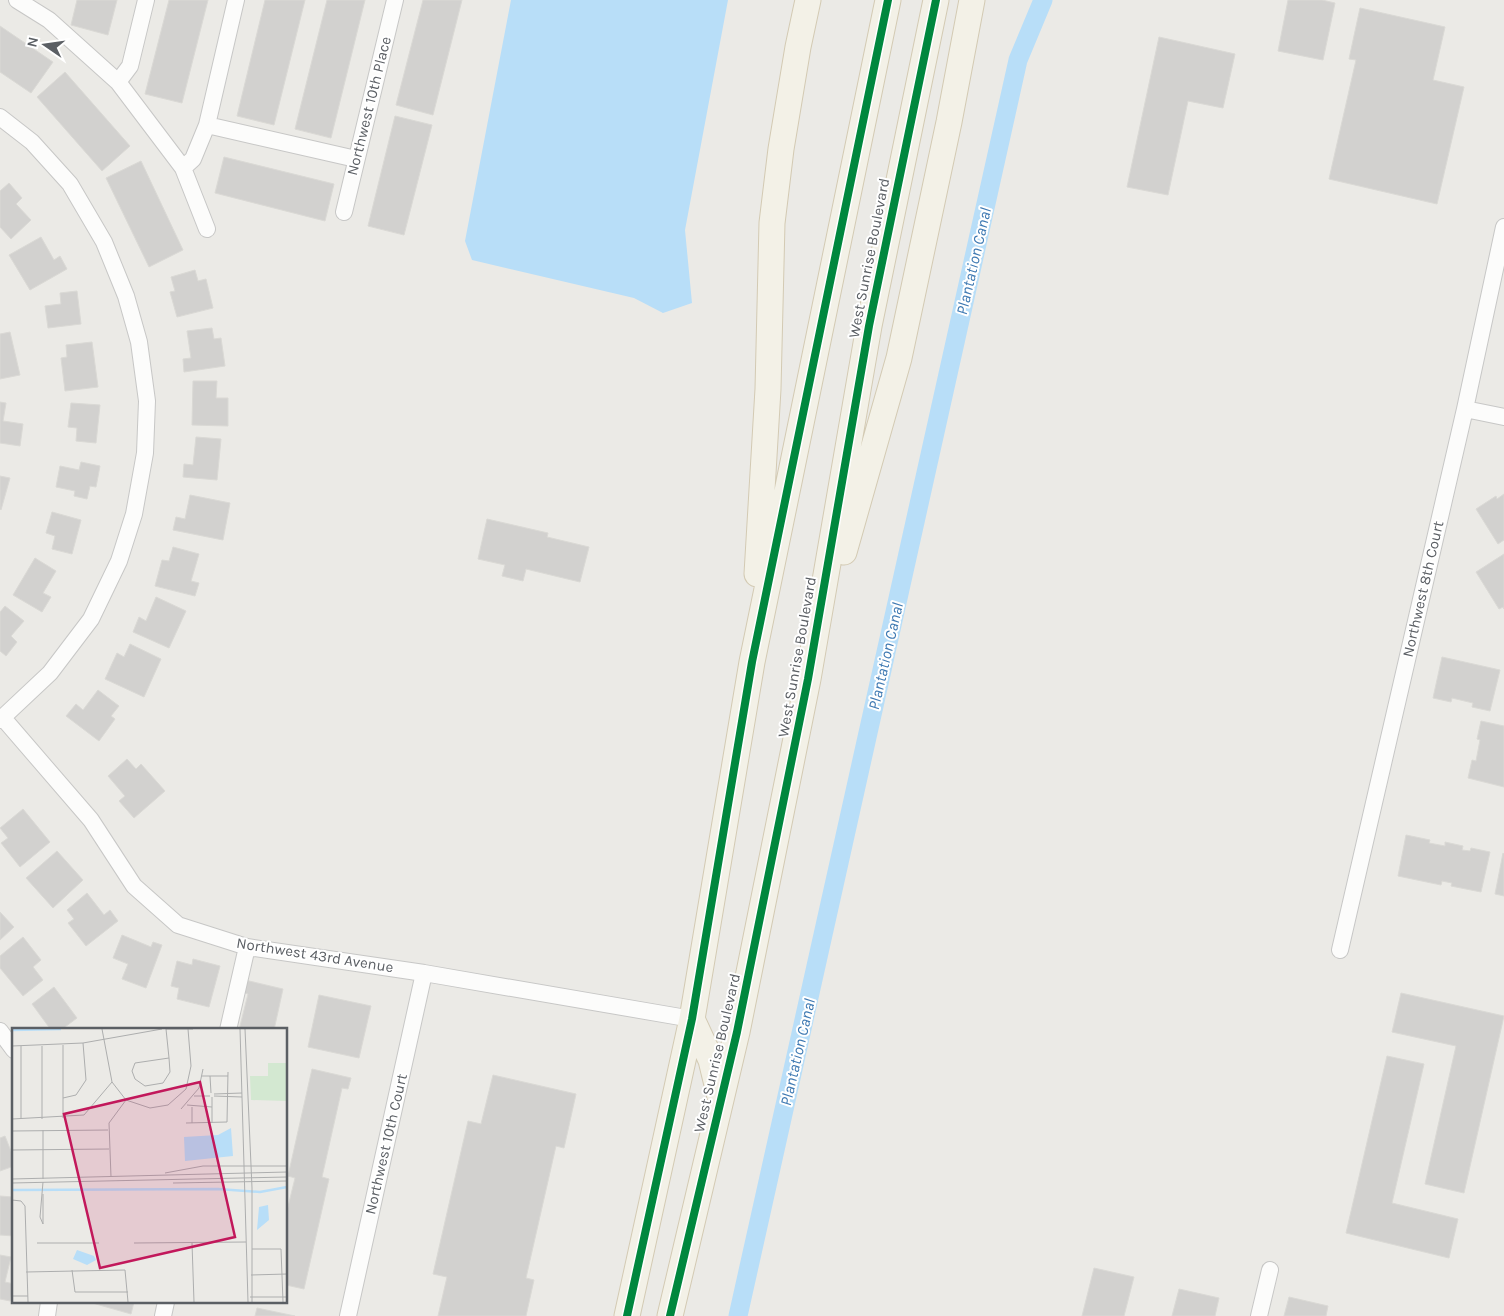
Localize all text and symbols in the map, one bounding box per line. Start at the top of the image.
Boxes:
north arrow [20,20,70,70]
text: N [23,35,42,49]
street label: Northwest 10th Place [343,35,395,177]
street label: West Sunrise Boulevard [845,176,893,340]
water label: Plantation Canal [952,206,995,317]
street label: Northwest 8th Court [1399,519,1448,659]
street label: West Sunrise Boulevard [774,575,820,739]
water label: Plantation Canal [864,601,907,712]
street label: Northwest 43rd Avenue [235,934,395,976]
street label: West Sunrise Boulevard [690,972,744,1134]
water label: Plantation Canal [776,997,819,1108]
inset map [12,1028,288,1304]
street label: Northwest 10th Court [361,1072,411,1216]

